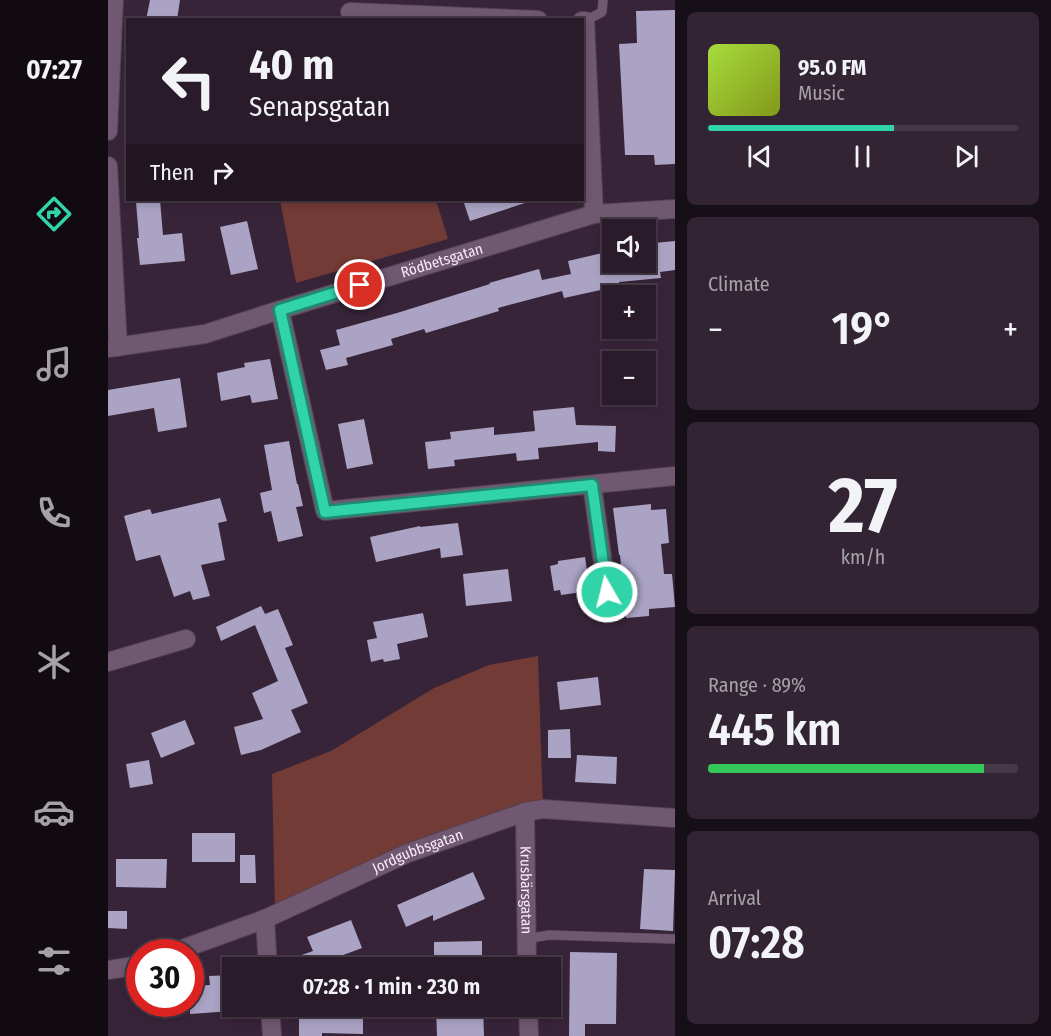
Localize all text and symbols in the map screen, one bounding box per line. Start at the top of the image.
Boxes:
text: 40 m [249,40,334,90]
icon: left [150,42,228,120]
text: 07:27 [26,54,82,86]
text: 95.0 FM [798,54,866,81]
text: Music [798,81,845,105]
text: Senapsgatan [249,91,391,123]
icon: previous [743,140,776,173]
icon: pause [846,140,879,173]
icon: next [950,140,983,173]
icon: right [206,156,239,189]
text: Then [150,159,194,186]
icon: directions [33,193,75,235]
map controls [602,219,656,405]
button: sound [602,219,656,273]
street label: Rödbetsgatan [399,240,485,282]
pin [334,259,385,310]
icon: arrive [343,268,376,301]
text: Climate [708,272,770,296]
button: + [602,285,656,339]
text: 19° [832,302,894,356]
text: − [708,310,723,350]
text: + [1003,310,1018,350]
icon: music [33,343,75,385]
button: − [602,351,656,405]
text: 27 [829,459,897,553]
icon: phone [33,492,75,534]
text: km/h [841,545,885,569]
position arrow [575,560,639,624]
icon: climate [33,641,75,683]
text: Range · 89% [708,673,806,697]
text: 445 km [708,703,841,757]
icon: car [33,791,75,833]
street label: Jordgubbsgatan [369,825,466,877]
street label: Krusbärsgatan [516,846,536,934]
text: Arrival [708,886,761,910]
text: 07:28 [708,916,805,970]
speed limit sign: 30 [126,939,204,1017]
icon: filters [33,940,75,982]
text: 07:28 · 1 min · 230 m [303,973,480,1000]

